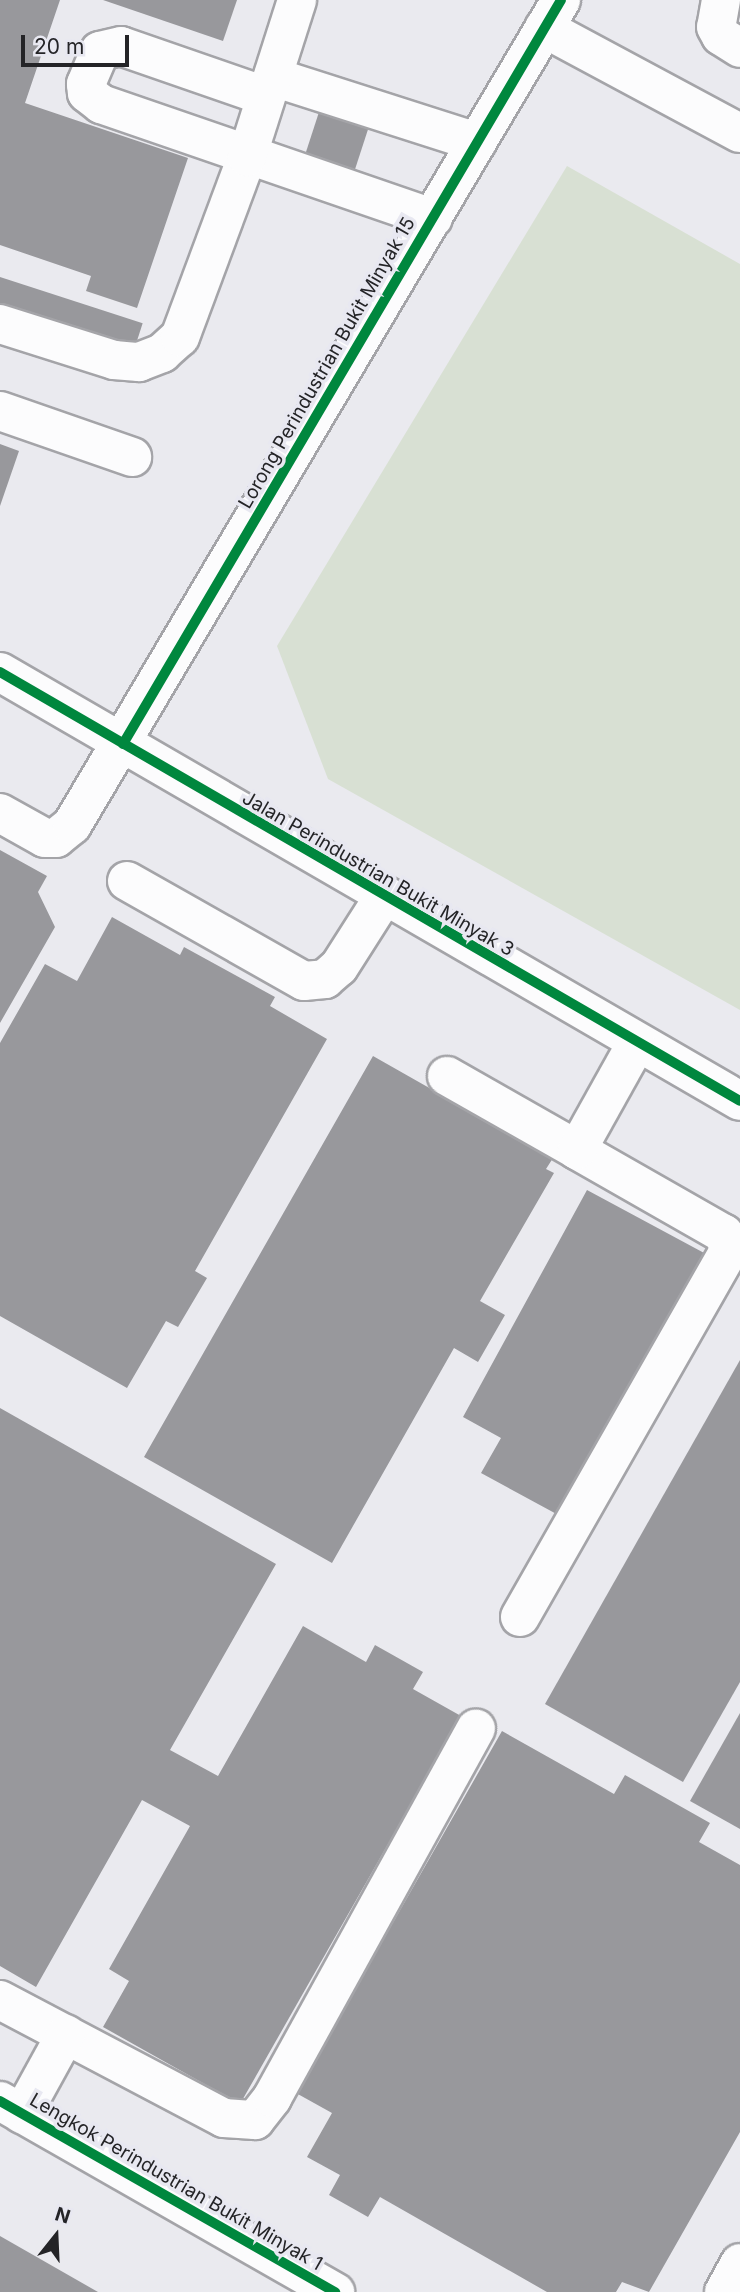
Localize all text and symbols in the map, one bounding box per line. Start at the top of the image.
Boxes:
scale bar [24,21,133,65]
text: 20 m [34,34,84,59]
street label: Lorong Perindustrian Bukit Minyak 15 [234,213,420,513]
street label: Jalan Perindustrian Bukit Minyak 3 [238,787,518,961]
street label: Lengkok Perindustrian Bukit Minyak 1 [26,2089,326,2275]
north arrow [21,2201,91,2271]
text: N [52,2202,73,2229]

